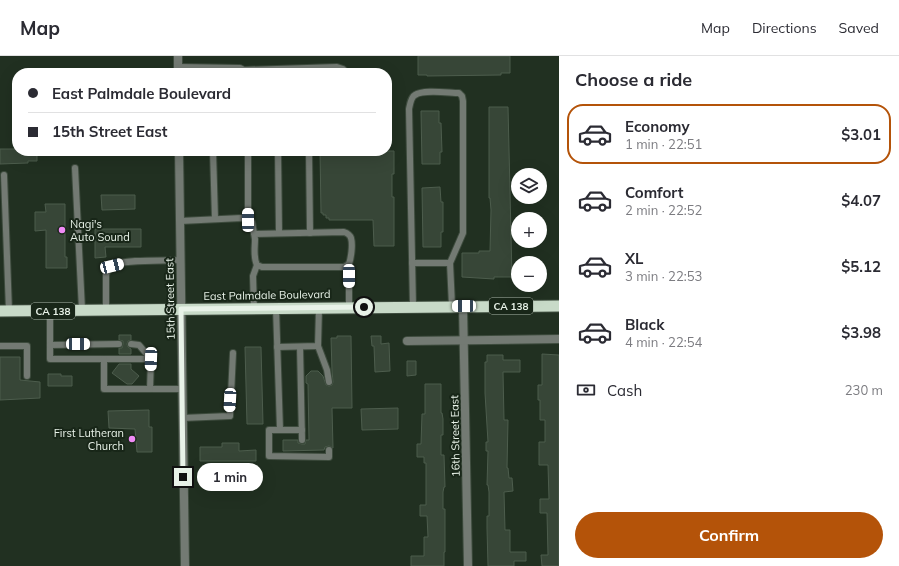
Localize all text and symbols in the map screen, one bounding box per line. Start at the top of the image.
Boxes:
text: Map [20,16,60,40]
text: Map [701,19,730,37]
text: Directions [752,19,817,37]
text: Saved [839,19,879,37]
text: Choose a ride [575,68,692,91]
text: East Palmdale Boulevard [52,84,231,103]
icon: car [577,116,613,152]
text: Economy [625,117,690,136]
text: 15th Street East [52,122,167,141]
text: $3.01 [841,125,881,144]
text: 1 min · 22:51 [625,136,702,152]
map controls [511,168,547,292]
button: layers [511,168,547,204]
icon: car [577,182,613,218]
text: Comfort [625,183,683,202]
text: $4.07 [841,191,881,210]
text: 2 min · 22:52 [625,202,702,218]
car [242,208,254,232]
button: + [511,212,547,248]
place label: Nagi's Auto Sound [70,217,130,244]
marker: Nagi's Auto Sound [57,225,67,235]
icon: car [577,248,613,284]
text: XL [625,249,643,268]
button: − [511,256,547,292]
car [99,257,125,275]
text: $5.12 [841,257,881,276]
street label: 15th Street East [162,258,178,340]
car [343,264,355,288]
text: 3 min · 22:53 [625,268,702,284]
street label: East Palmdale Boulevard [203,287,331,303]
route start [355,298,373,316]
road number: CA 138 [489,298,533,314]
car [452,300,476,312]
road number: CA 138 [31,303,75,319]
icon: car [577,314,613,350]
text: Black [625,315,664,334]
text: $3.98 [841,323,881,342]
text: 4 min · 22:54 [625,334,702,350]
car [66,338,90,350]
car [145,347,157,371]
icon: cash [575,379,597,401]
text: Cash [607,381,642,400]
text: 230 m [845,382,883,398]
car [223,388,237,412]
street label: 16th Street East [447,395,463,477]
place label: First Lutheran Church [54,426,124,453]
marker: First Lutheran Church [127,434,137,444]
callout: 1 min [197,463,263,491]
route end [174,468,192,486]
text: 1 min [213,469,247,485]
button: Confirm [575,512,883,558]

